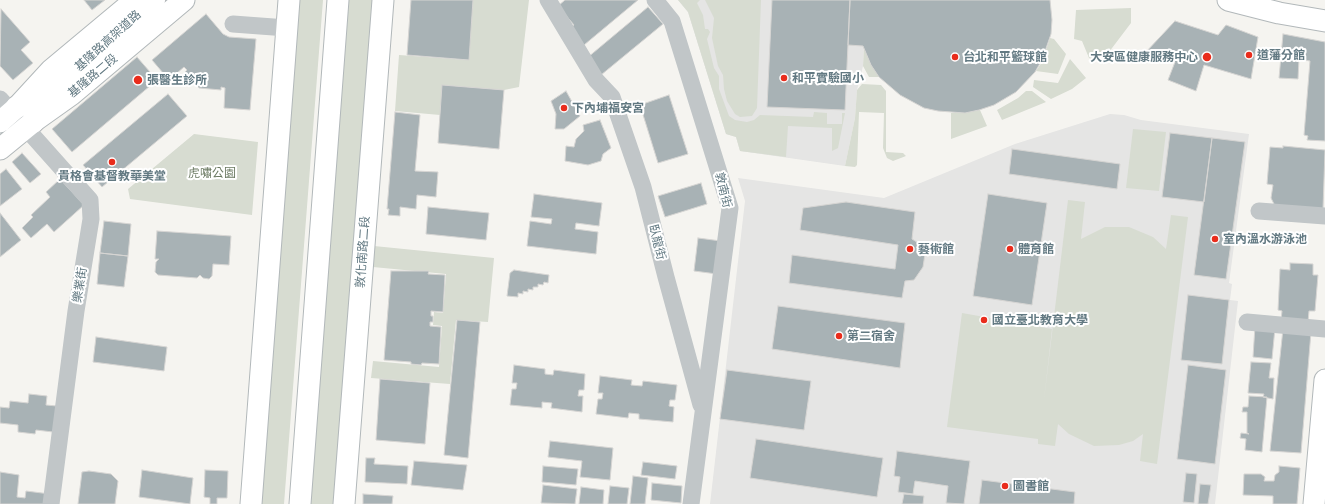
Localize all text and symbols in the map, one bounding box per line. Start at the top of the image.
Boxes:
street label: 基隆路高架道路 [72,8,144,74]
place label: 道藩分館 [1257,48,1305,62]
place label: 台北和平籃球館 [963,50,1047,64]
place label: 大安區健康服務中心 [1090,50,1198,64]
marker: 道藩分館 [1244,50,1254,60]
street label: 基隆路二段 [65,51,121,101]
marker: 大安區健康服務中心 [1201,51,1213,63]
marker: 台北和平籃球館 [950,52,960,62]
place label: 和平實驗國小 [792,71,864,85]
place label: 張醫生診所 [147,73,207,87]
marker: 和平實驗國小 [779,73,789,83]
marker: 張醫生診所 [132,74,144,86]
place label: 下內埔福安宮 [572,101,644,115]
marker: 下內埔福安宮 [559,103,569,113]
marker: 貴格會基督教華美堂 [107,157,117,167]
park label: 虎嘯公園 [188,166,236,180]
place label: 貴格會基督教華美堂 [58,169,166,183]
street label: 敦南街 [712,171,734,209]
street label: 敦化南路二段 [353,216,373,288]
street label: 臥龍街 [646,223,668,261]
place label: 室內溫水游泳池 [1223,232,1307,246]
marker: 室內溫水游泳池 [1210,234,1220,244]
place label: 藝術館 [918,242,954,256]
place label: 體育館 [1018,242,1054,256]
marker: 藝術館 [905,244,915,254]
marker: 體育館 [1005,244,1015,254]
street label: 樂業街 [70,266,90,304]
place label: 國立臺北教育大學 [992,313,1088,327]
marker: 國立臺北教育大學 [979,315,989,325]
place label: 第二宿舍 [847,329,895,343]
marker: 第二宿舍 [834,331,844,341]
place label: 圖書館 [1013,479,1049,493]
marker: 圖書館 [1000,481,1010,491]

